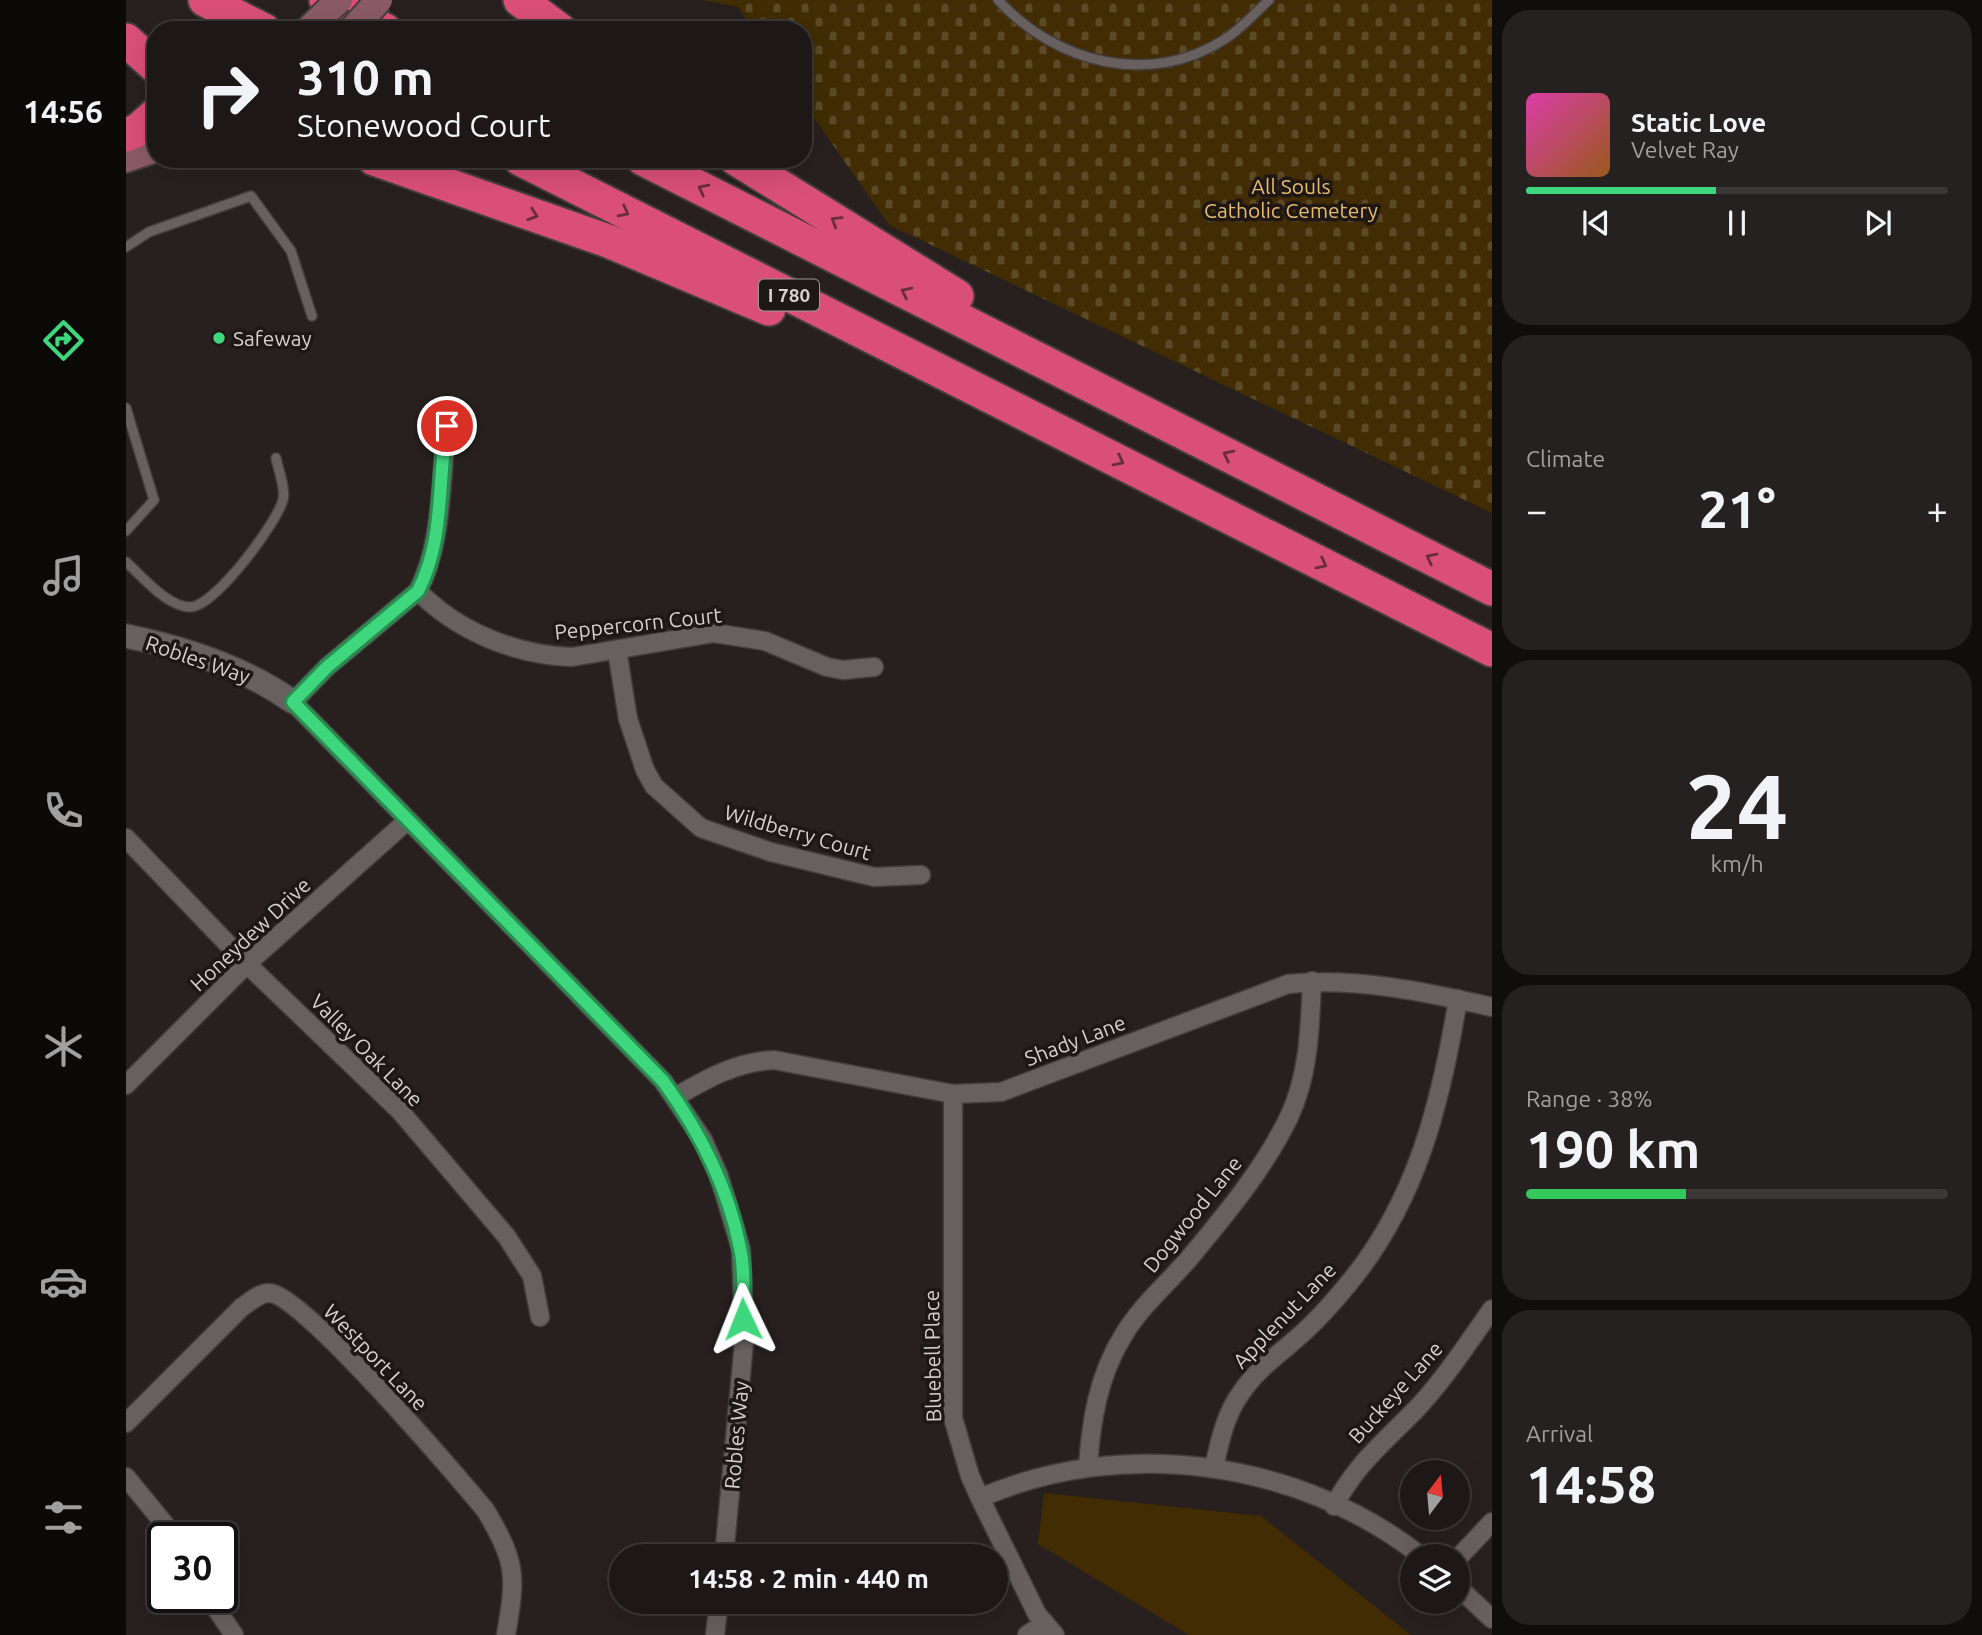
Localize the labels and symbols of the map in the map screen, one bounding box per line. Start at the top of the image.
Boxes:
park label: All Souls Catholic Cemetery [1204,174,1378,222]
one-way arrow [698,184,710,198]
one-way arrow [617,204,629,218]
one-way arrow [527,207,539,221]
one-way arrow [830,216,843,229]
road number: I 780 [759,280,819,310]
one-way arrow [901,286,913,300]
place label: Safeway [233,326,312,350]
marker: Safeway [211,330,227,346]
pin [417,396,477,456]
one-way arrow [1223,450,1235,464]
one-way arrow [1112,453,1124,467]
one-way arrow [1426,553,1438,567]
one-way arrow [1315,555,1327,569]
street label: Peppercorn Court [553,602,723,644]
street label: Robles Way [143,630,253,688]
street label: Wildberry Court [722,800,874,864]
street label: Honeydew Drive [185,872,315,996]
street label: Valley Oak Lane [306,989,428,1111]
street label: Shady Lane [1021,1010,1129,1070]
street label: Dogwood Lane [1138,1151,1246,1277]
street label: Applenut Lane [1228,1257,1340,1373]
position arrow [706,1282,780,1356]
street label: Bluebell Place [919,1290,945,1422]
street label: Westport Lane [319,1299,433,1415]
street label: Buckeye Lane [1343,1336,1447,1448]
street label: Robles Way [719,1380,753,1490]
north arrow [1400,1460,1470,1530]
speed limit sign: 30 [147,1522,238,1613]

